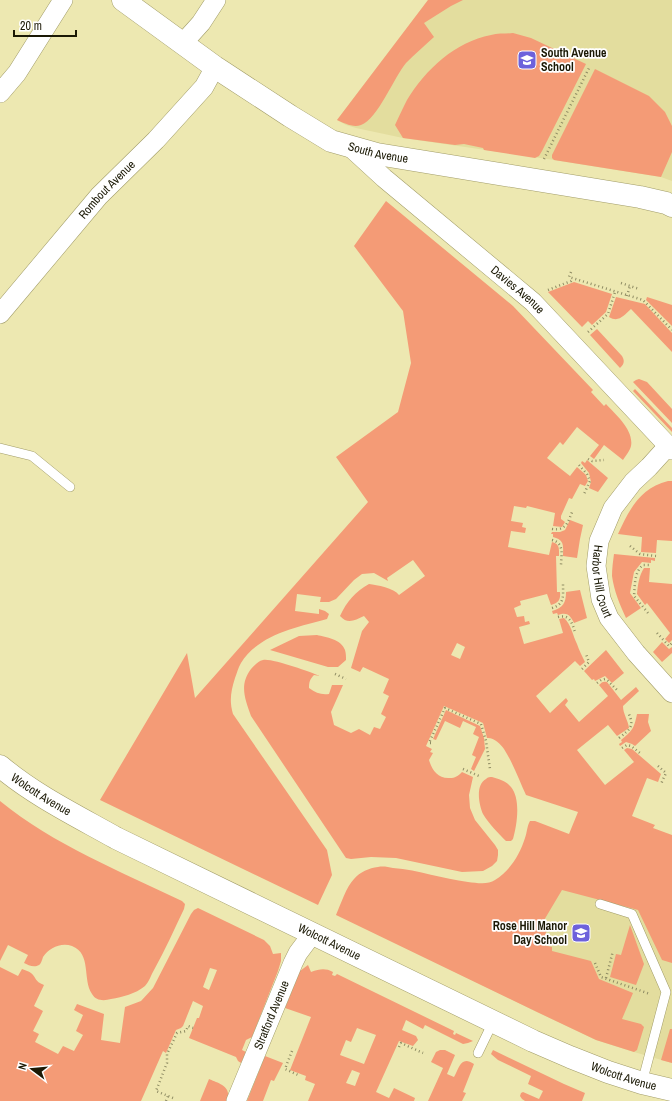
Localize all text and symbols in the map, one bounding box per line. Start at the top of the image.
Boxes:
scale bar [14,12,76,38]
text: 20 m [20,18,42,34]
place label: South Avenue School [541,45,607,75]
school or university icon: South Avenue School [516,49,538,71]
street label: South Avenue [346,138,409,167]
street label: Rombout Avenue [75,157,139,222]
street label: Davies Avenue [487,262,548,317]
street label: Harbor Hill Court [588,544,616,620]
street label: Wolcott Avenue [8,770,74,820]
place label: Rose Hill Manor Day School [493,918,567,948]
street label: Wolcott Avenue [295,920,363,964]
school or university icon: Rose Hill Manor Day School [570,922,592,944]
street label: Stratford Avenue [250,978,293,1052]
north arrow [12,1049,52,1089]
street label: Wolcott Avenue [589,1058,658,1094]
text: N [15,1061,30,1071]

